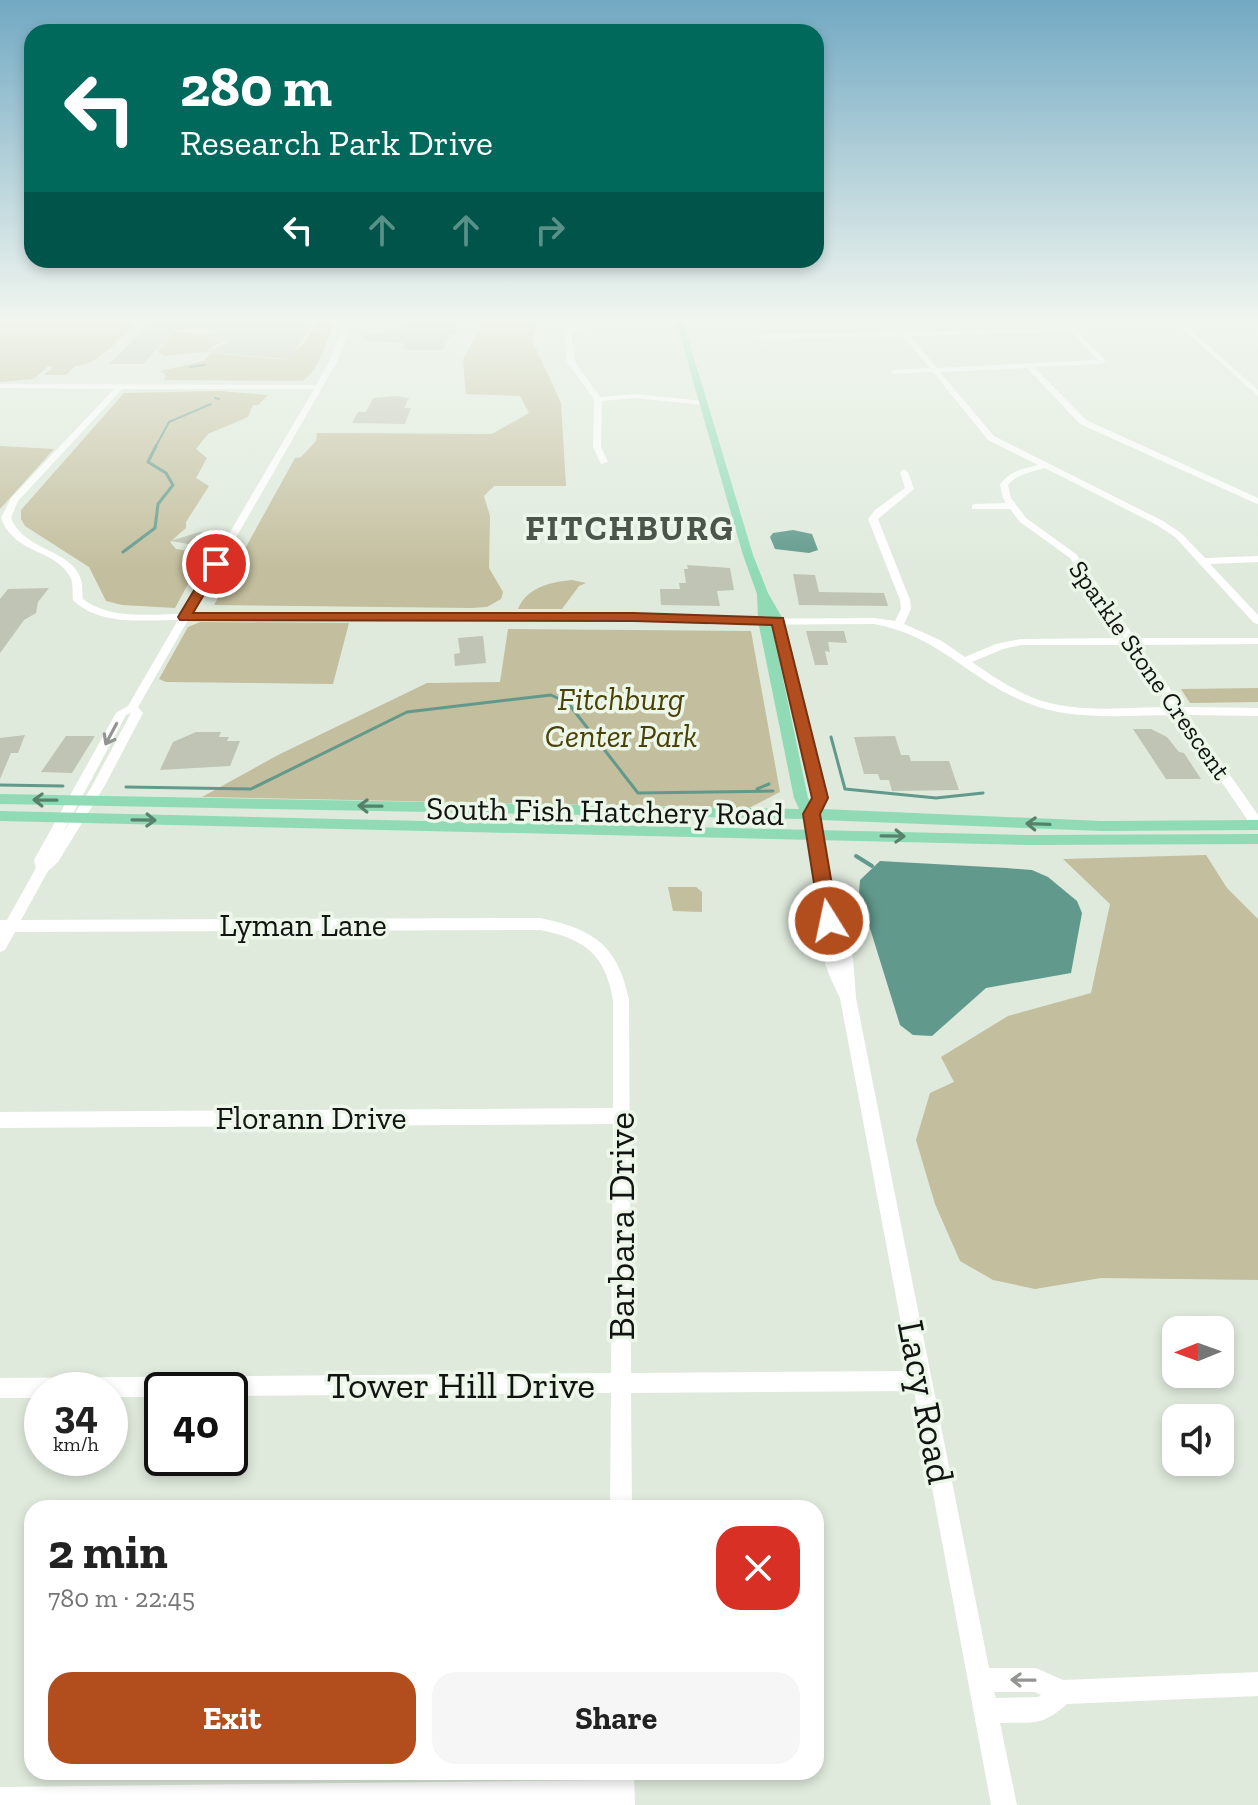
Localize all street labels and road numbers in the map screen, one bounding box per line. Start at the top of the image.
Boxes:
street label: Sparkle Stone Crescent [1062,554,1238,786]
street label: South Fish Hatchery Road [426,789,785,833]
street label: Lyman Lane [219,906,387,944]
street label: Florann Drive [216,1099,406,1137]
street label: Barbara Drive [598,1112,644,1340]
street label: Lacy Road [888,1316,964,1488]
street label: Tower Hill Drive [327,1362,595,1408]

